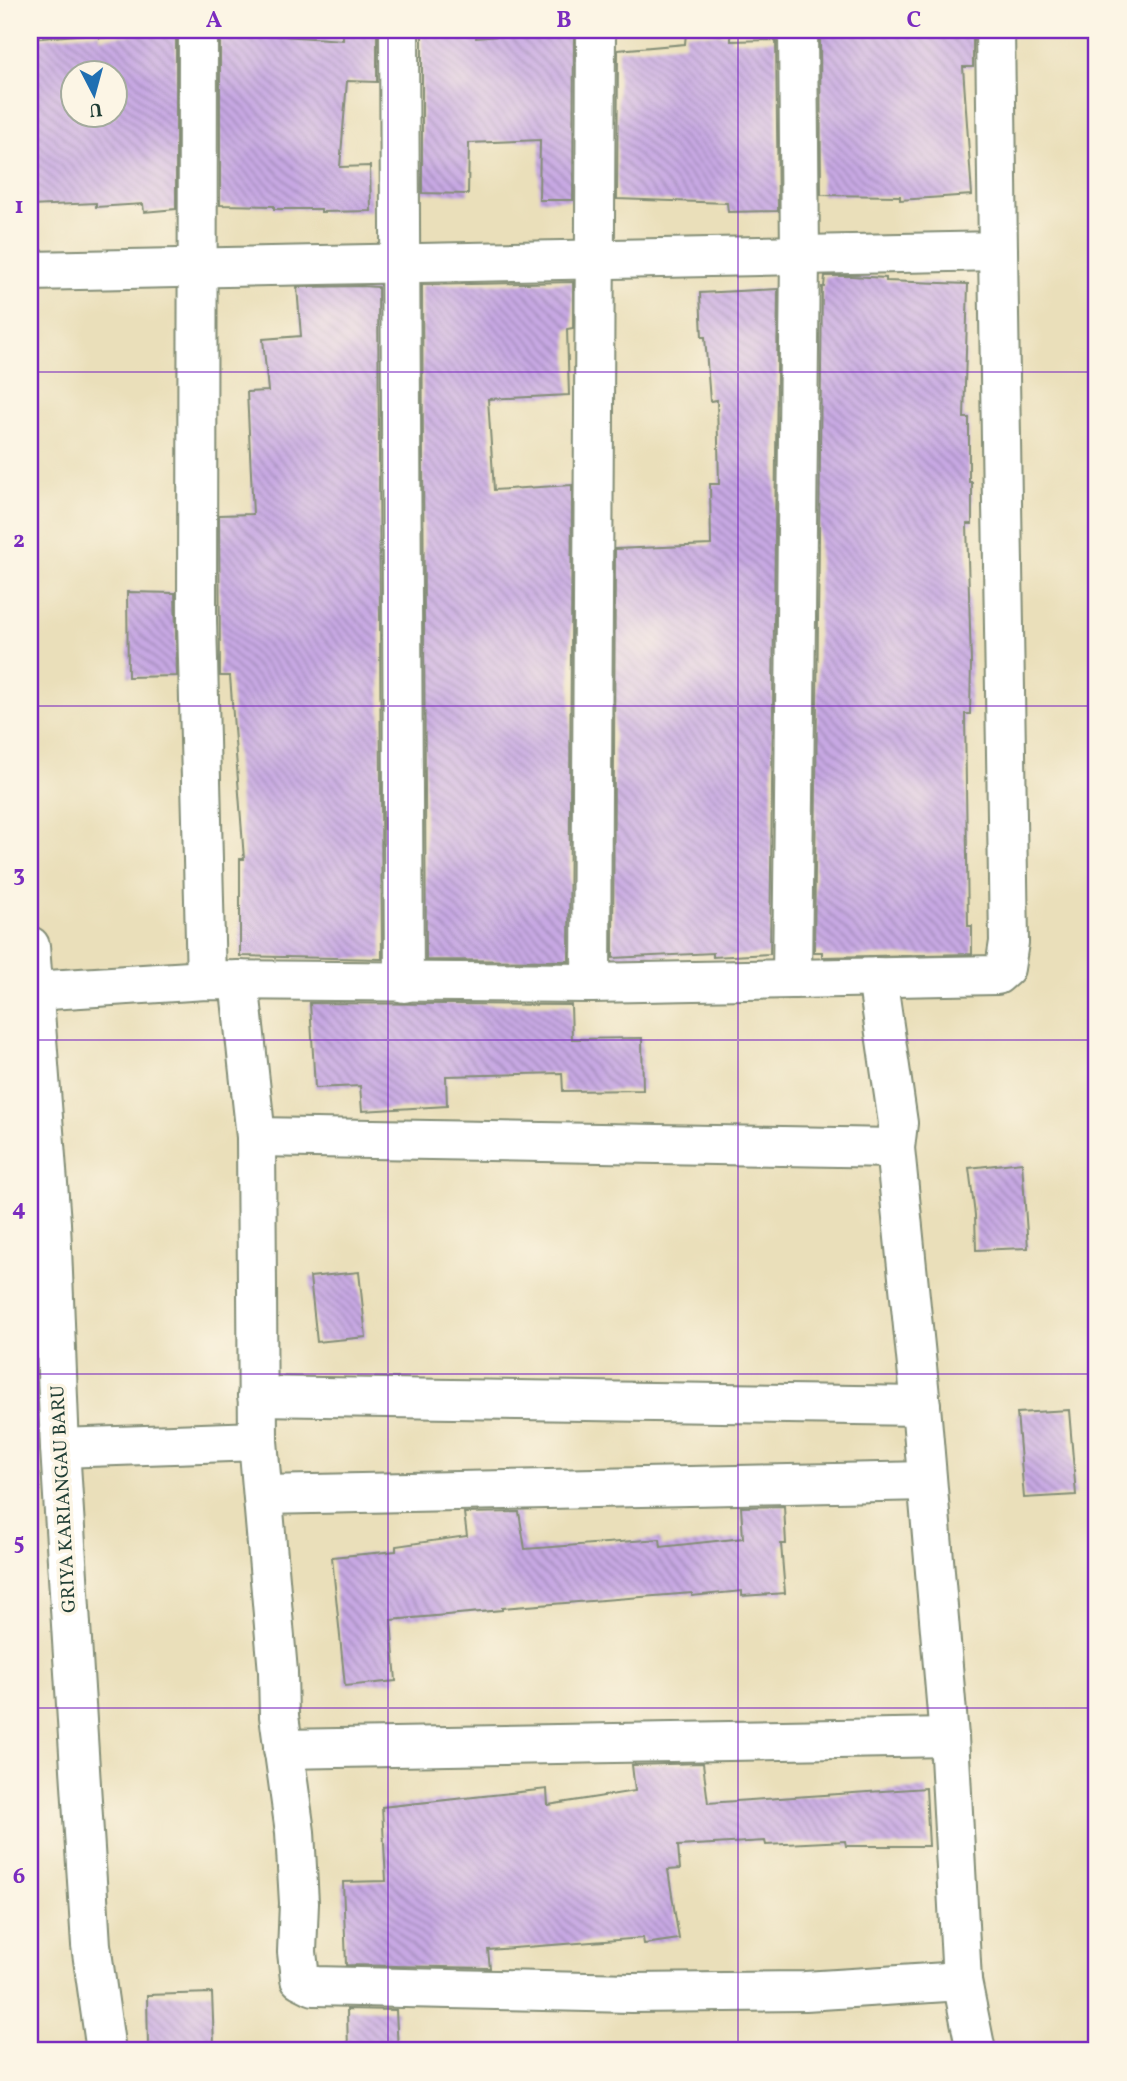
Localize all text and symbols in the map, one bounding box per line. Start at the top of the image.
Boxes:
text: A [206,5,222,37]
text: B [556,5,572,37]
text: C [907,5,921,37]
north arrow [60,60,130,130]
text: U [88,95,103,123]
text: 1 [14,191,24,223]
text: 2 [13,525,25,557]
text: 3 [13,859,25,891]
text: 4 [12,1193,26,1225]
street label: GRIYA KARIANGAU BARU [45,1384,83,1613]
text: 5 [13,1527,25,1559]
text: 6 [13,1861,25,1893]

